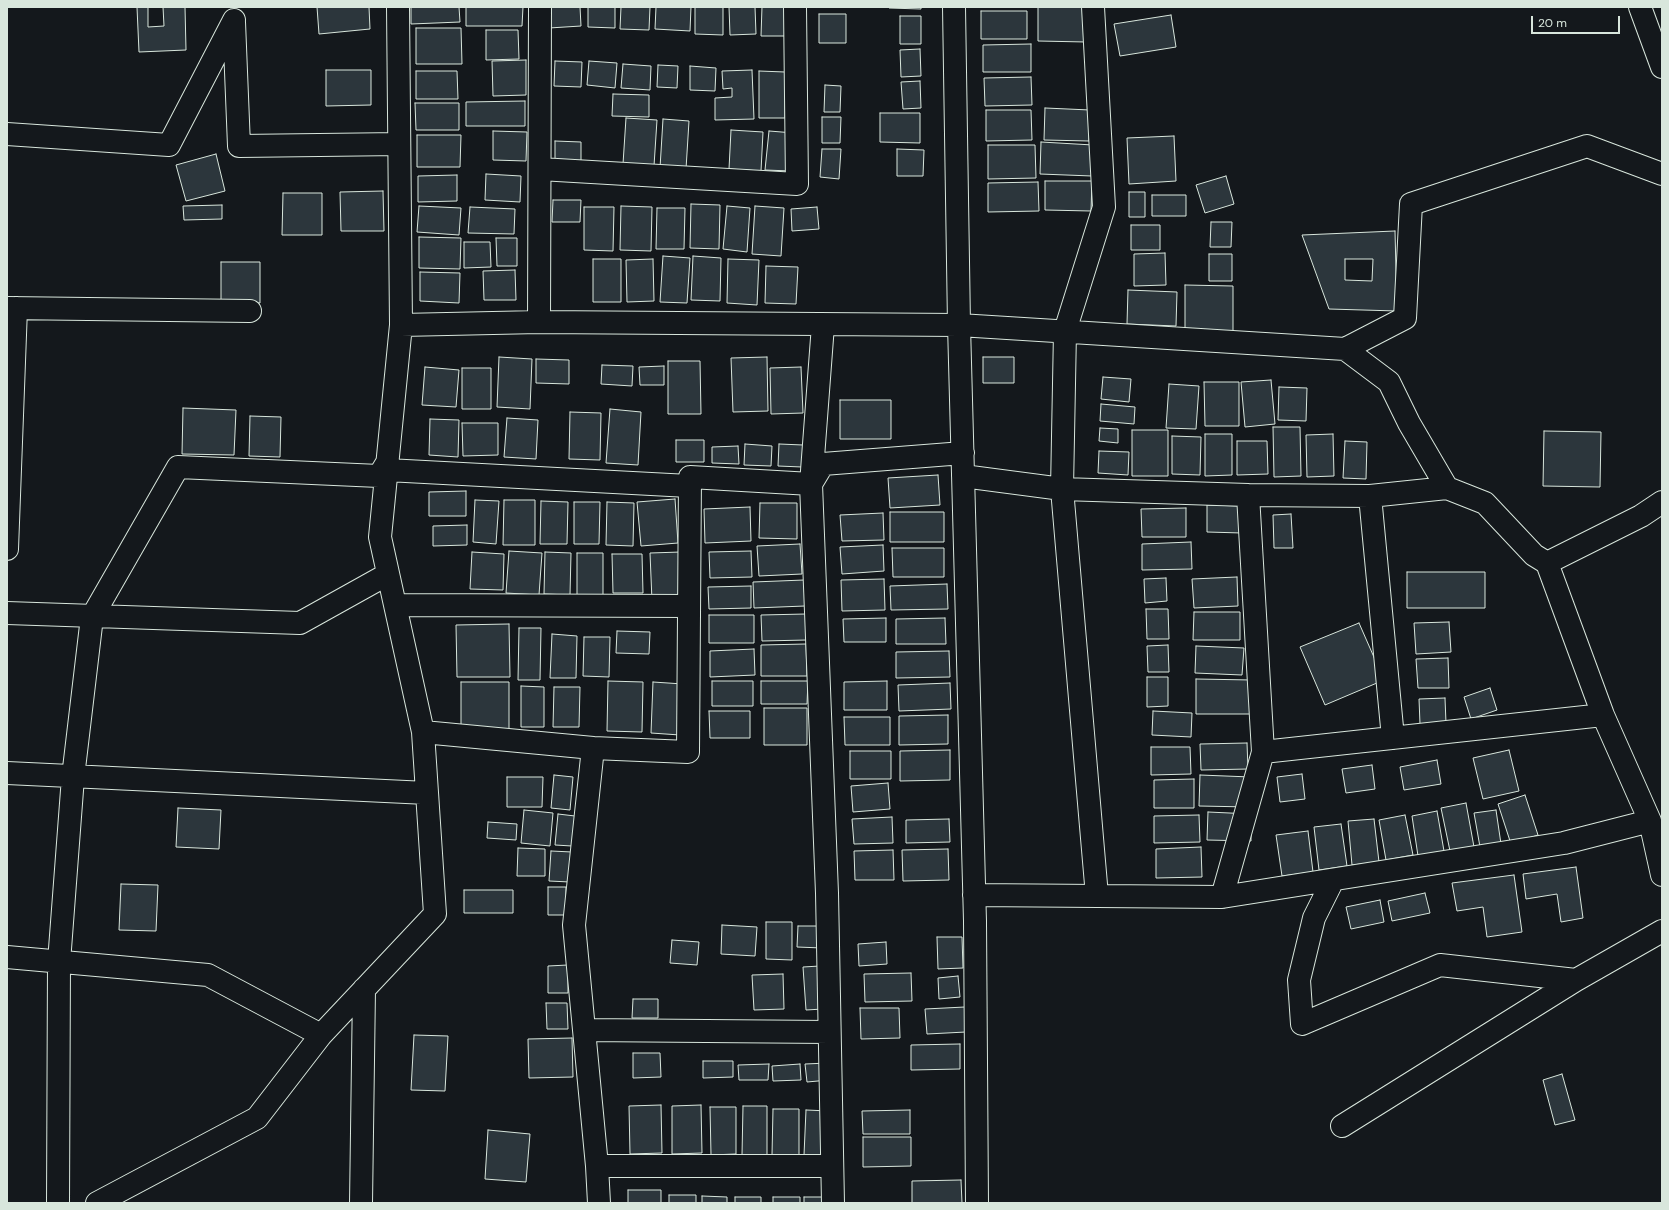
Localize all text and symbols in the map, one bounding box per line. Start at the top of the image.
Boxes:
scale bar [1533,8,1622,34]
text: 20 m [1538,15,1567,31]

